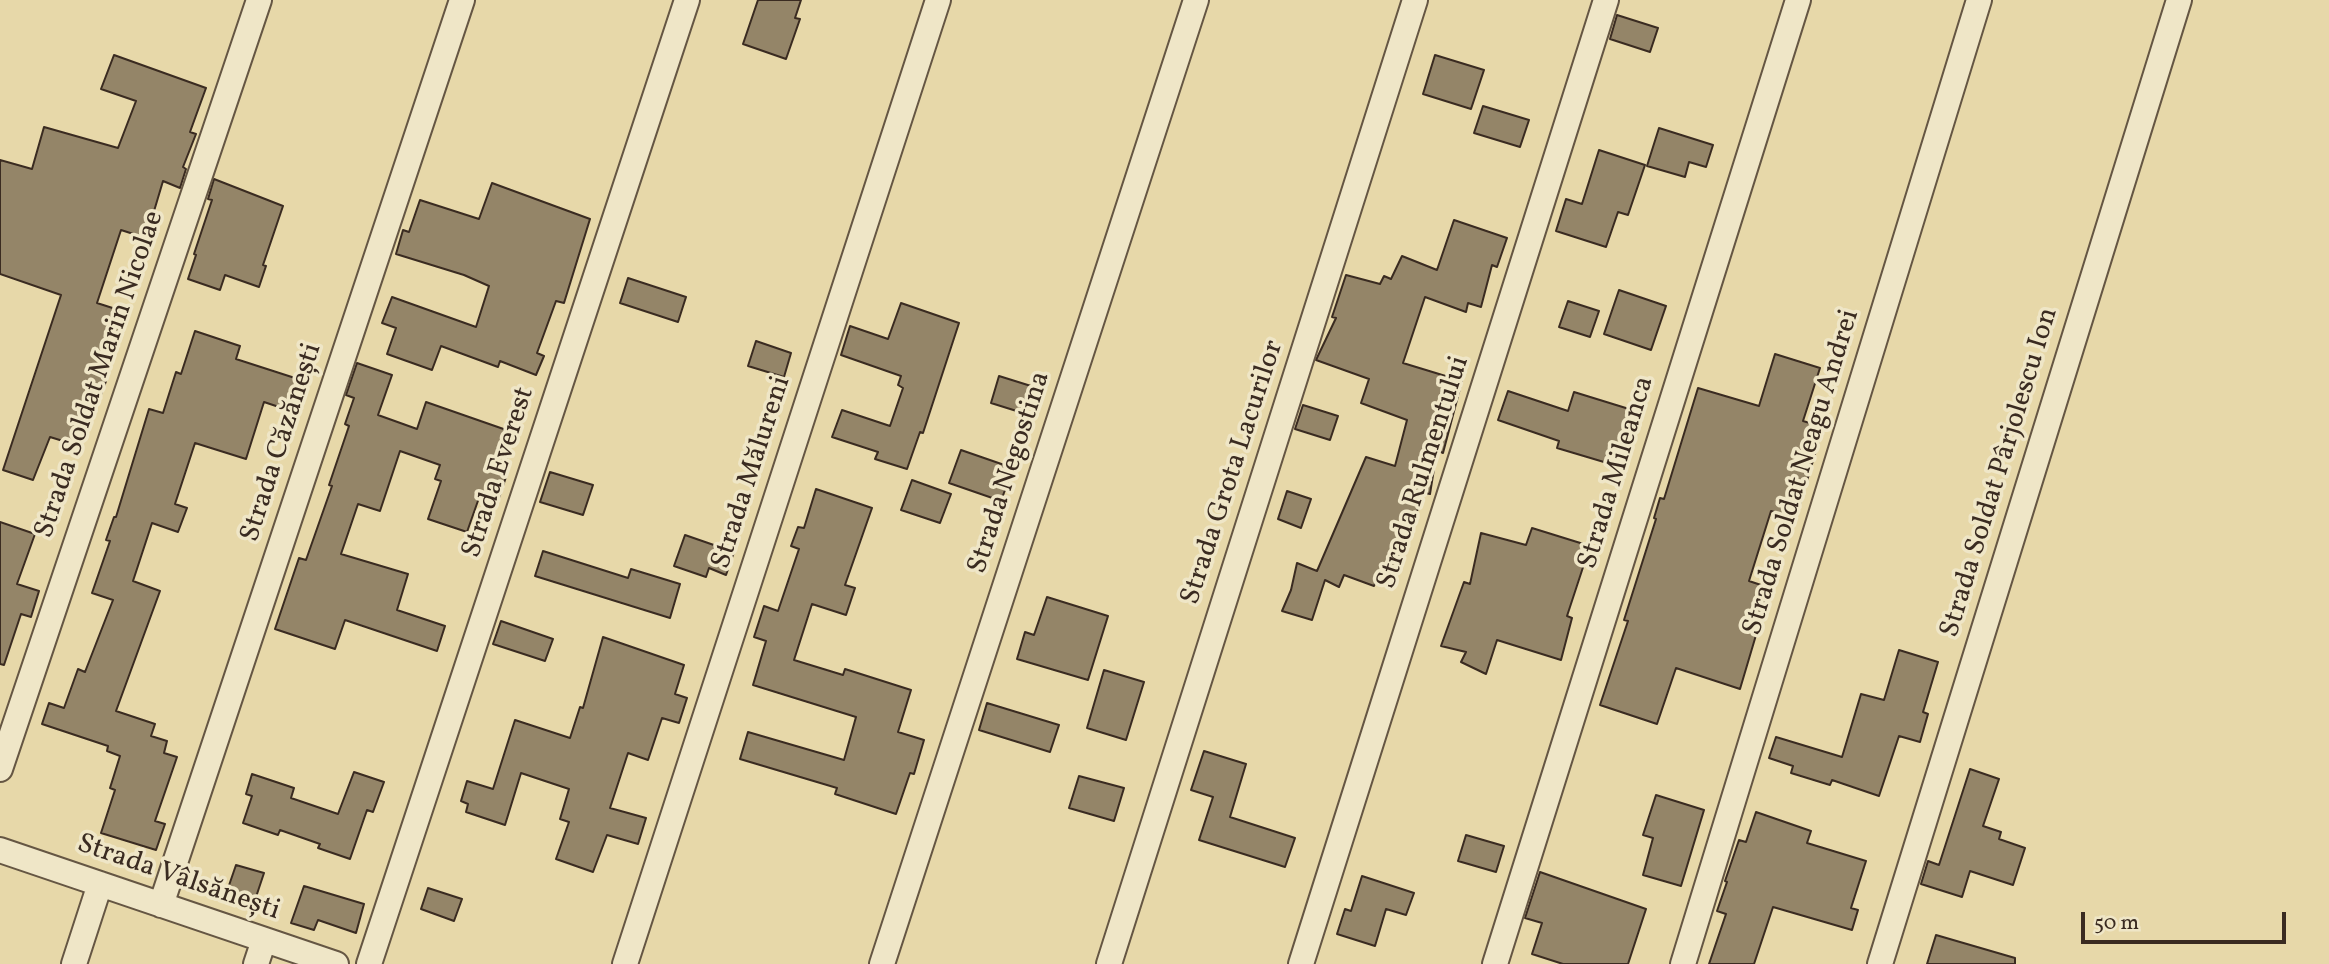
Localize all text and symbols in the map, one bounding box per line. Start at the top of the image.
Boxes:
street label: Strada Soldat Marin Nicolae [29,207,173,543]
street label: Strada Soldat Pârjolescu Ion [1935,304,2067,642]
street label: Strada Soldat Neagu Andrei [1737,306,1869,640]
street label: Strada Grota Lacurilor [1175,337,1293,609]
street label: Strada Căzănești [235,340,331,546]
street label: Strada Rulmentului [1372,352,1478,594]
street label: Strada Negostina [963,368,1059,578]
street label: Strada Mălureni [706,372,800,574]
street label: Strada Mileanca [1573,373,1663,573]
street label: Strada Everest [457,383,543,563]
street label: Strada Vâlsănești [72,829,284,929]
scale bar [2084,898,2289,942]
text: 50 m [2094,909,2139,938]

